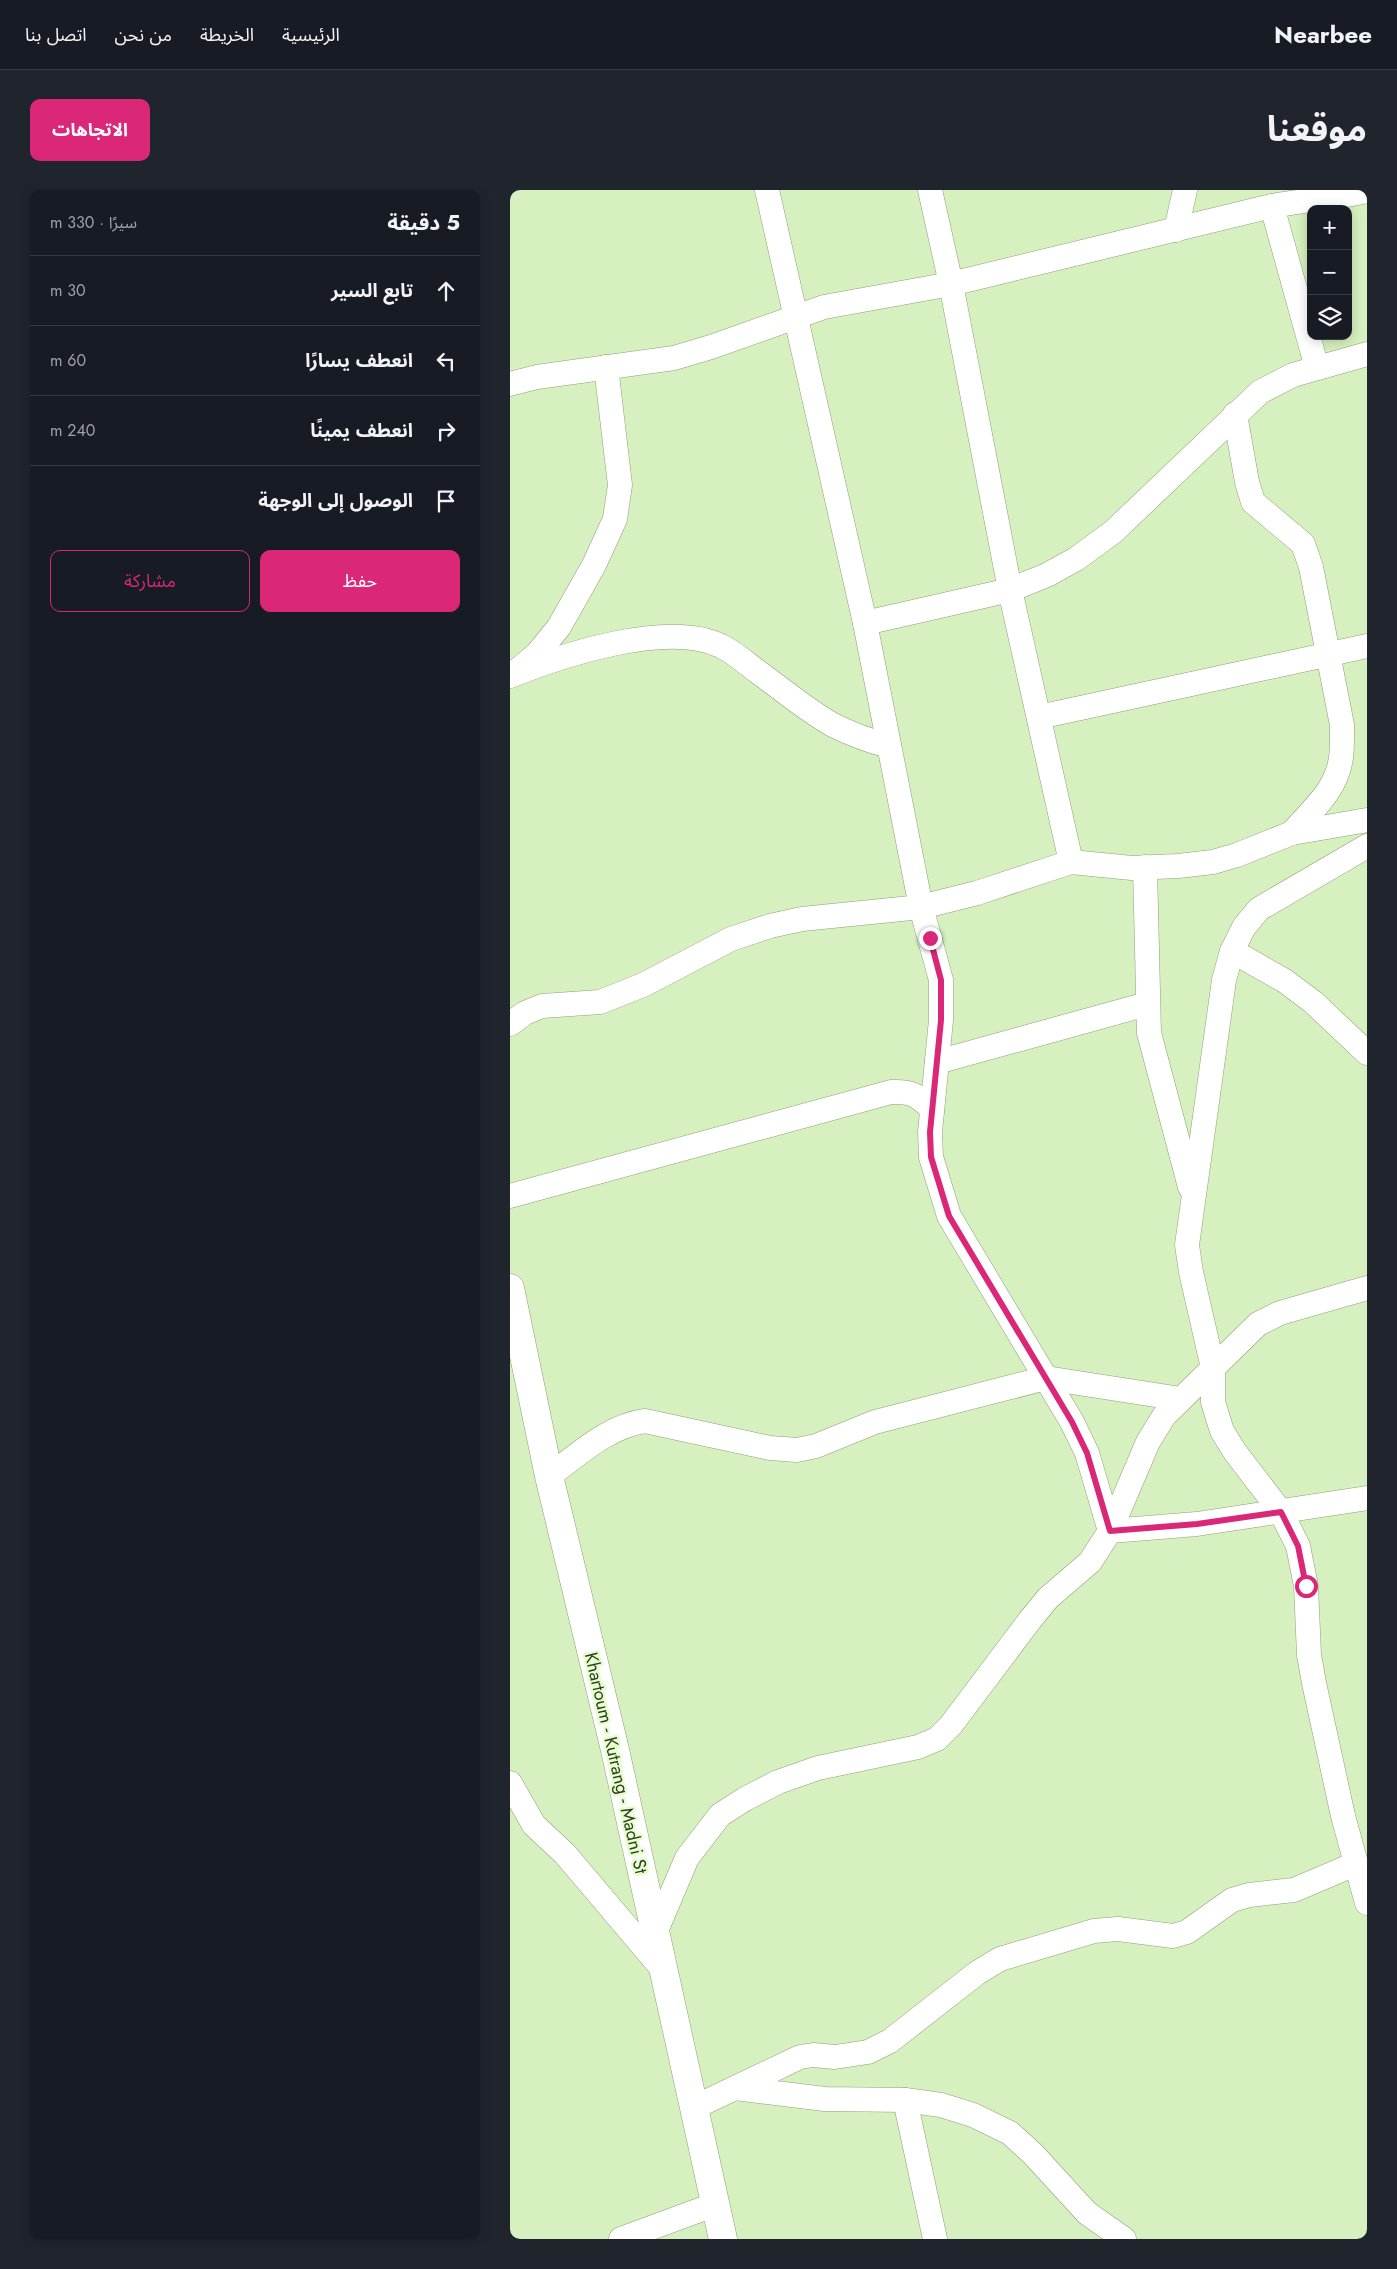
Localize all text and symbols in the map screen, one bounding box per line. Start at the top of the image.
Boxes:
text: Nearbee [1274,17,1372,52]
text: اتصل بنا [25,22,87,48]
text: من نحن [115,22,172,48]
text: الخريطة [200,22,254,48]
text: الرئيسية [282,22,340,48]
button: الاتجاهات [30,99,150,161]
text: موقعنا [1267,104,1367,154]
map controls [1307,205,1352,340]
button: + [1307,205,1352,250]
text: 5 دقيقة [387,208,460,238]
text: سيرًا · 330 m [50,211,137,234]
button: − [1307,250,1352,295]
text: تابع السير [331,277,413,304]
icon: ahead [432,277,460,305]
text: 30 m [50,279,86,302]
button: layers [1307,295,1352,340]
text: انعطف يسارًا [305,347,413,374]
icon: left [432,347,460,375]
text: 60 m [50,349,86,372]
text: انعطف يمينًا [310,417,413,444]
icon: right [432,417,460,445]
text: 240 m [50,419,95,442]
text: الوصول إلى الوجهة [258,487,413,514]
icon: arrive [432,487,460,515]
button: مشاركة [50,550,250,612]
button: حفظ [260,550,460,612]
route end [919,927,942,950]
route start [1295,1575,1318,1598]
street label: Khartoum - Kutrang - Madni St [578,1650,654,1877]

